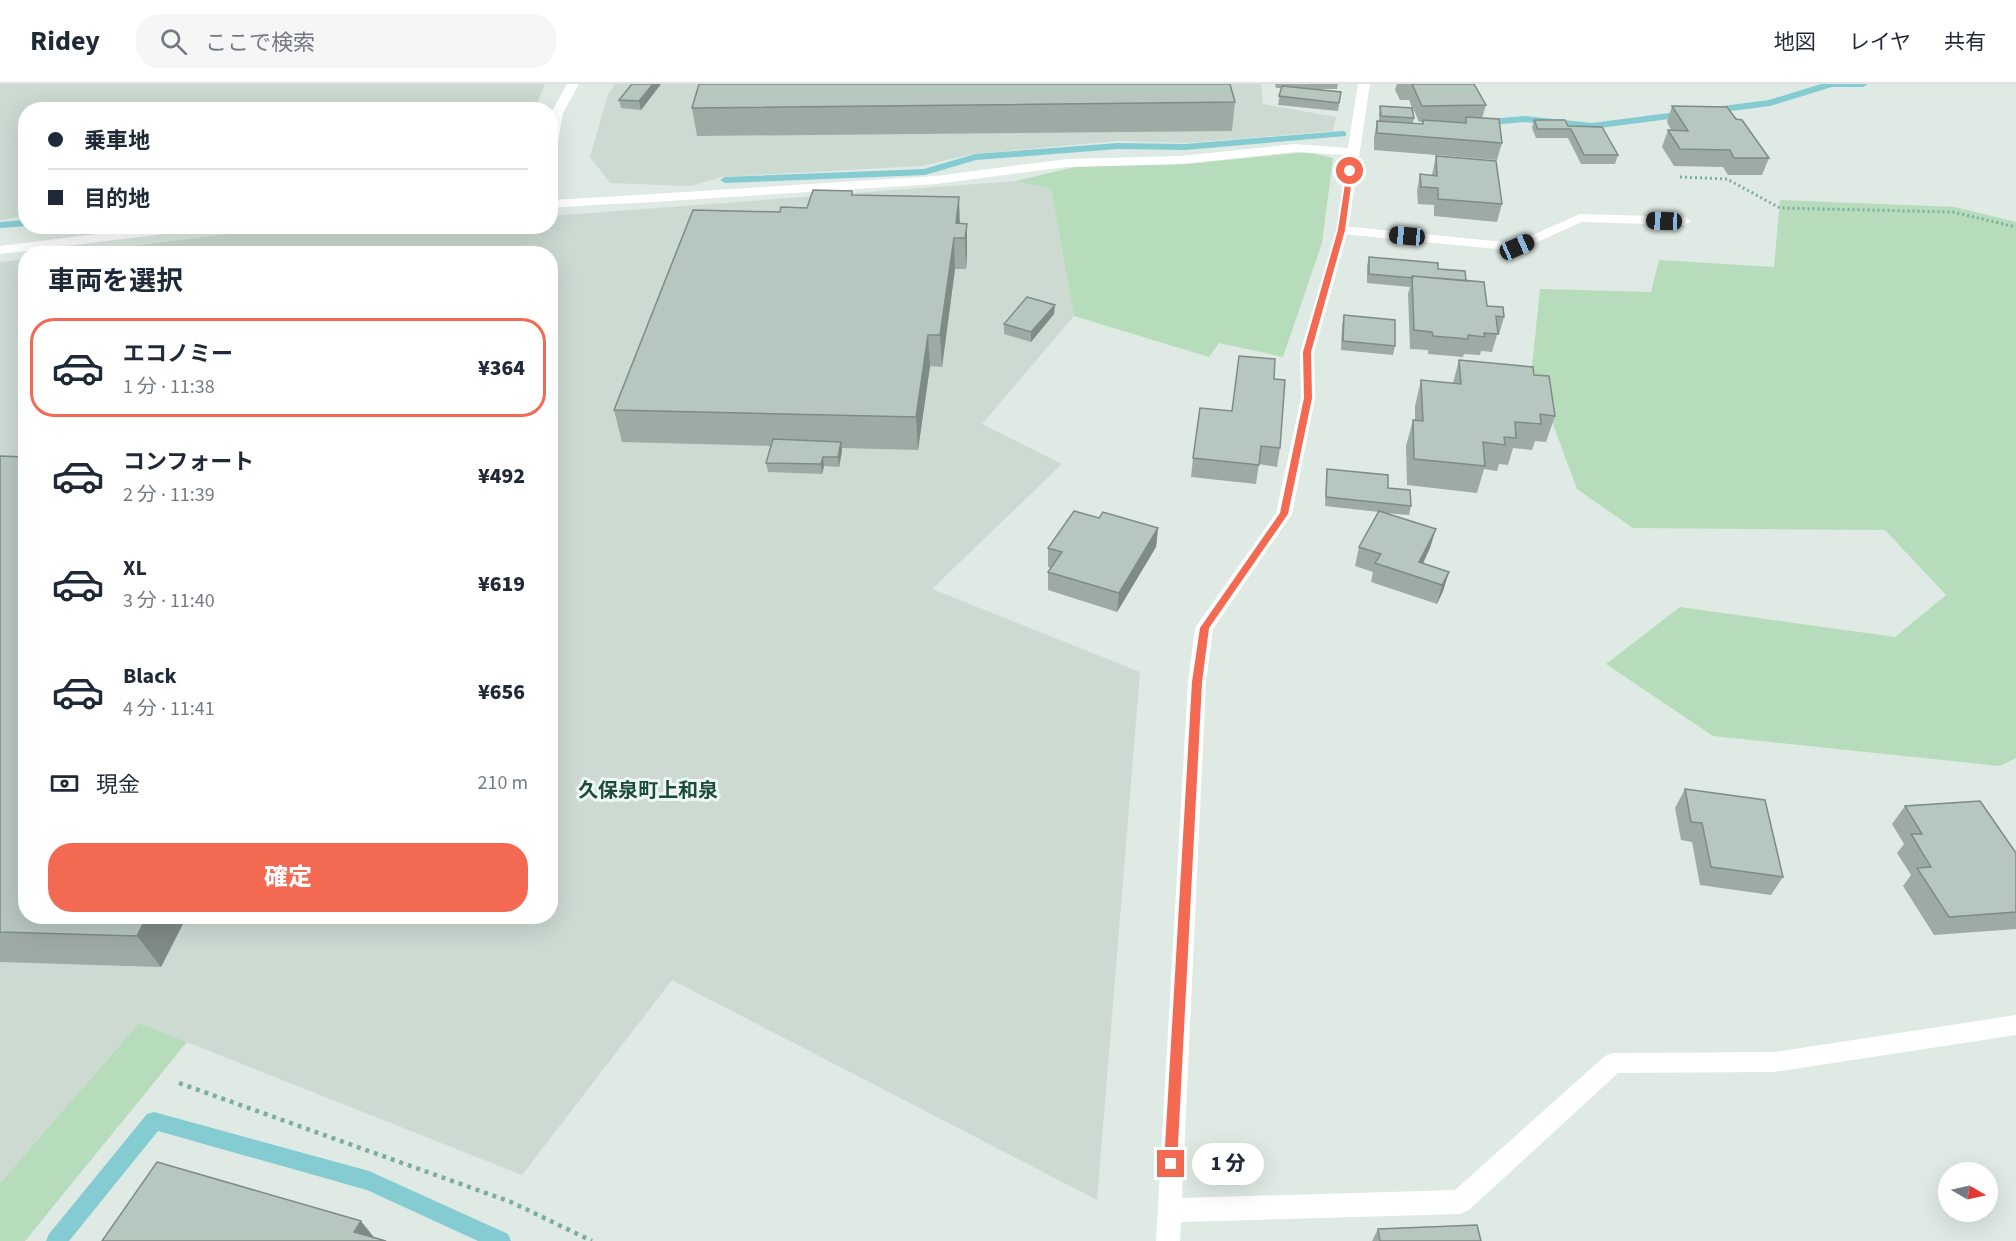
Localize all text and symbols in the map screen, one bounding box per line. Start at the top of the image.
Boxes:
search box [136,14,556,68]
text: Ridey [30,21,100,61]
icon: search [157,25,190,58]
text: ここで検索 [205,27,315,59]
text: 地図 [1774,27,1816,57]
text: レイヤ [1849,27,1911,57]
text: 共有 [1944,27,1986,57]
text: 乗車地 [84,125,150,157]
route start [1336,157,1363,184]
text: 目的地 [84,183,150,215]
car [1646,211,1682,231]
car [1388,225,1426,247]
car [1497,231,1537,263]
text: 車両を選択 [48,262,183,301]
text: エコノミー [123,338,233,370]
icon: car [51,341,105,395]
text: ¥364 [478,352,525,384]
text: 1 分 · 11:38 [123,373,215,401]
text: コンフォート [123,446,254,478]
icon: car [51,449,105,503]
text: ¥492 [478,460,525,492]
text: 2 分 · 11:39 [123,481,215,509]
text: XL [123,552,147,584]
icon: car [51,557,105,611]
text: ¥619 [478,568,525,600]
text: 3 分 · 11:40 [123,587,215,615]
text: Black [123,660,177,692]
icon: car [51,665,105,719]
text: ¥656 [478,676,525,708]
text: 4 分 · 11:41 [123,695,215,723]
icon: cash [48,767,81,800]
text: 現金 [96,769,140,801]
text: 210 m [478,769,528,797]
district label: 久保泉町上和泉 [578,777,718,805]
button: 確定 [48,843,528,912]
callout: 1 分 [1192,1143,1264,1185]
route end [1157,1150,1184,1177]
text: 1 分 [1211,1150,1245,1178]
north arrow [1938,1162,1998,1222]
map controls [1938,1162,1998,1222]

